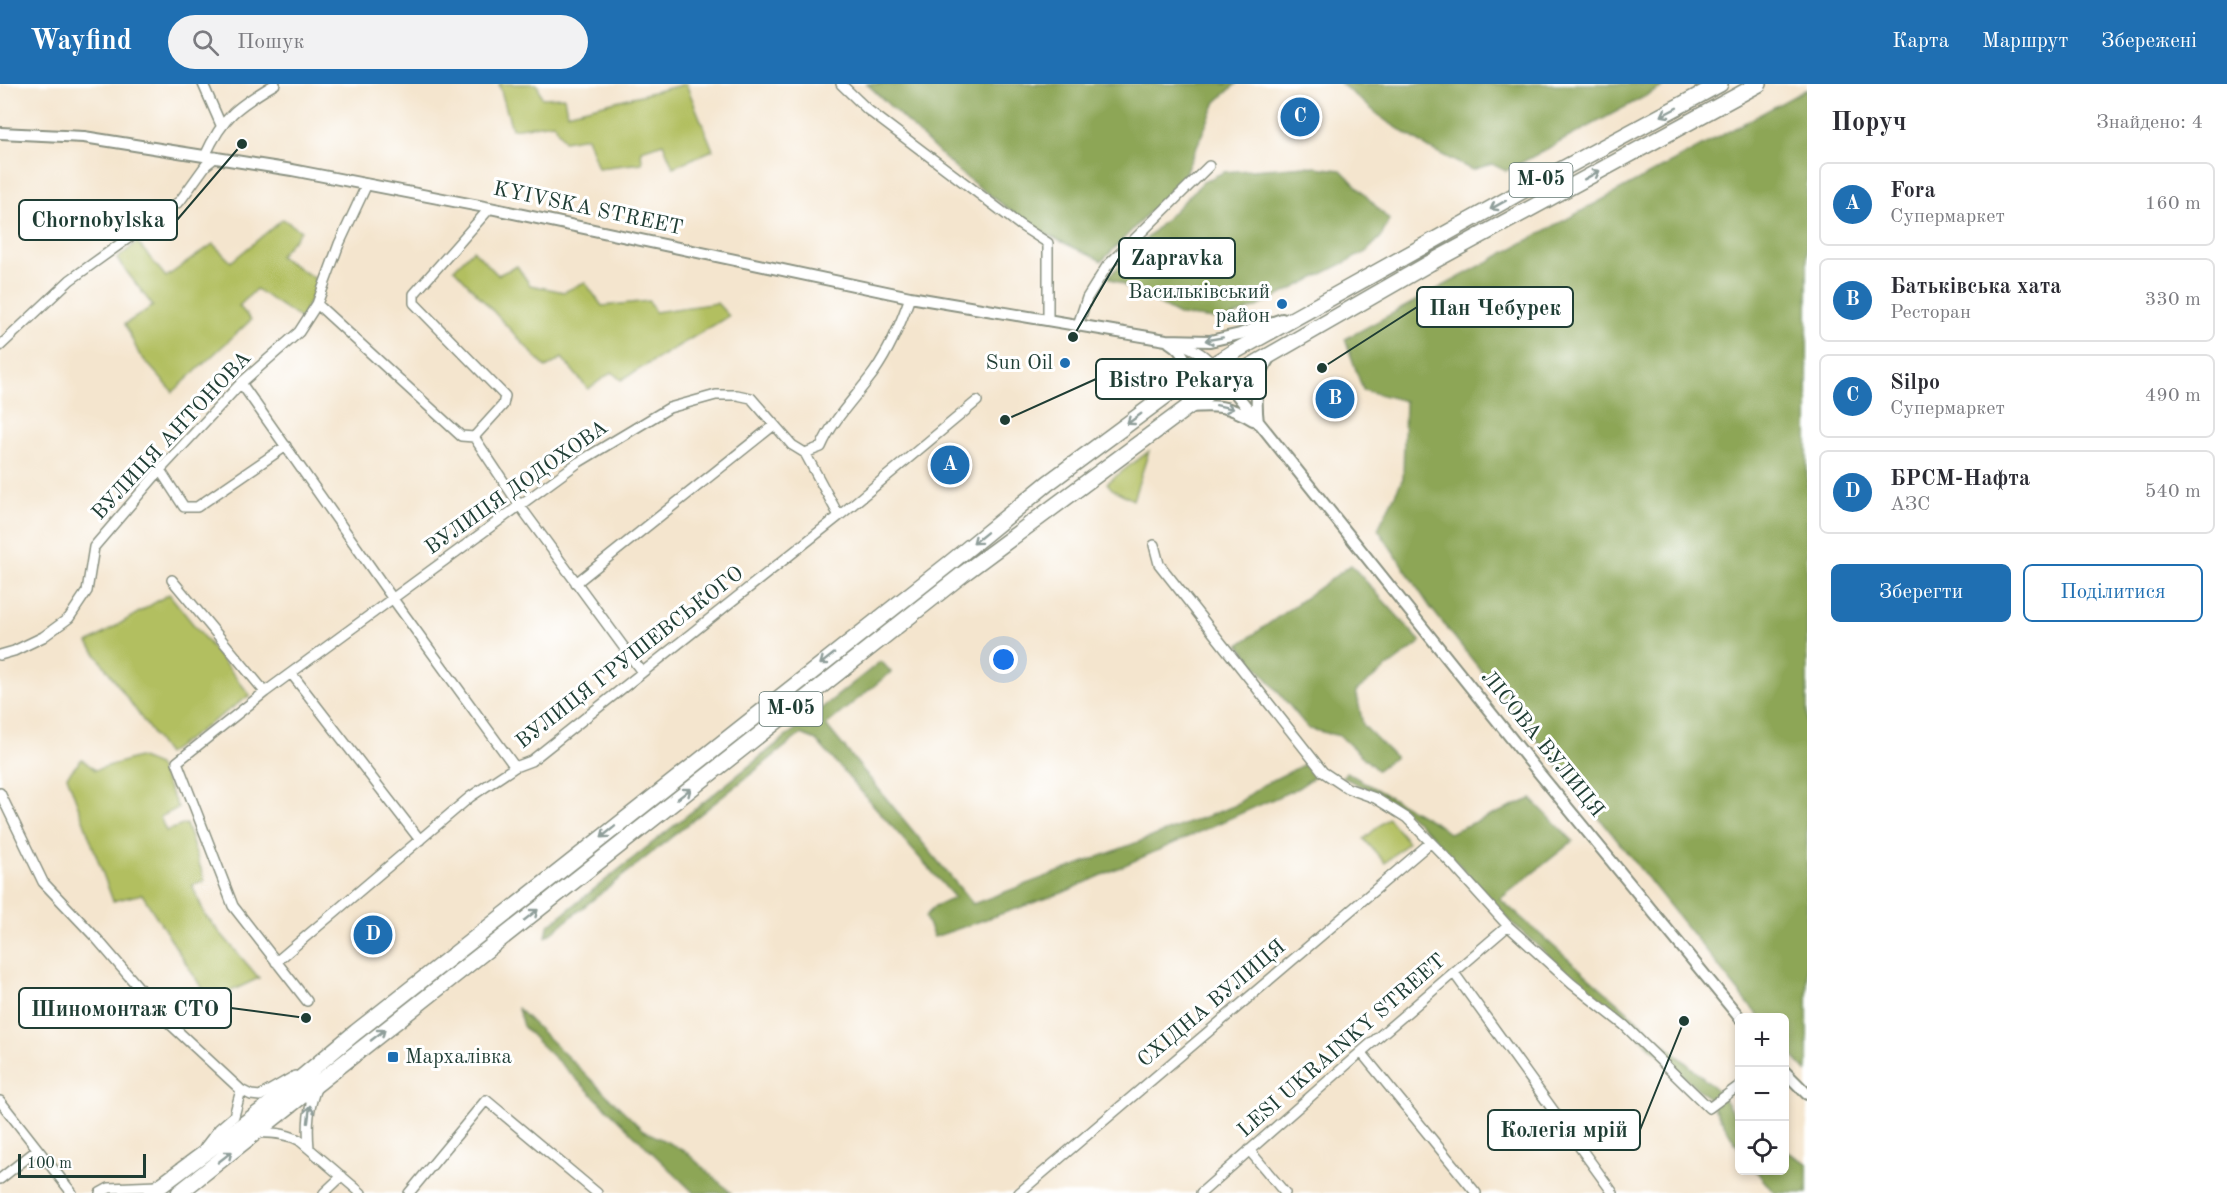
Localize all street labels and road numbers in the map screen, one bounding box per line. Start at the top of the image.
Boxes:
road number: М-05 [1510,163,1572,197]
street label: KYIVSKA STREET [491,179,685,239]
street label: ВУЛИЦЯ АНТОНОВА [88,348,256,524]
street label: ВУЛИЦЯ ДОДОХОВА [422,417,612,559]
street label: ВУЛИЦЯ ГРУШЕВСЬКОГО [512,563,748,753]
street label: ЛІСОВА ВУЛИЦЯ [1477,667,1607,821]
road number: М-05 [760,692,822,726]
street label: СХІДНА ВУЛИЦЯ [1134,936,1290,1072]
street label: LESI UKRAINKY STREET [1234,950,1450,1142]

